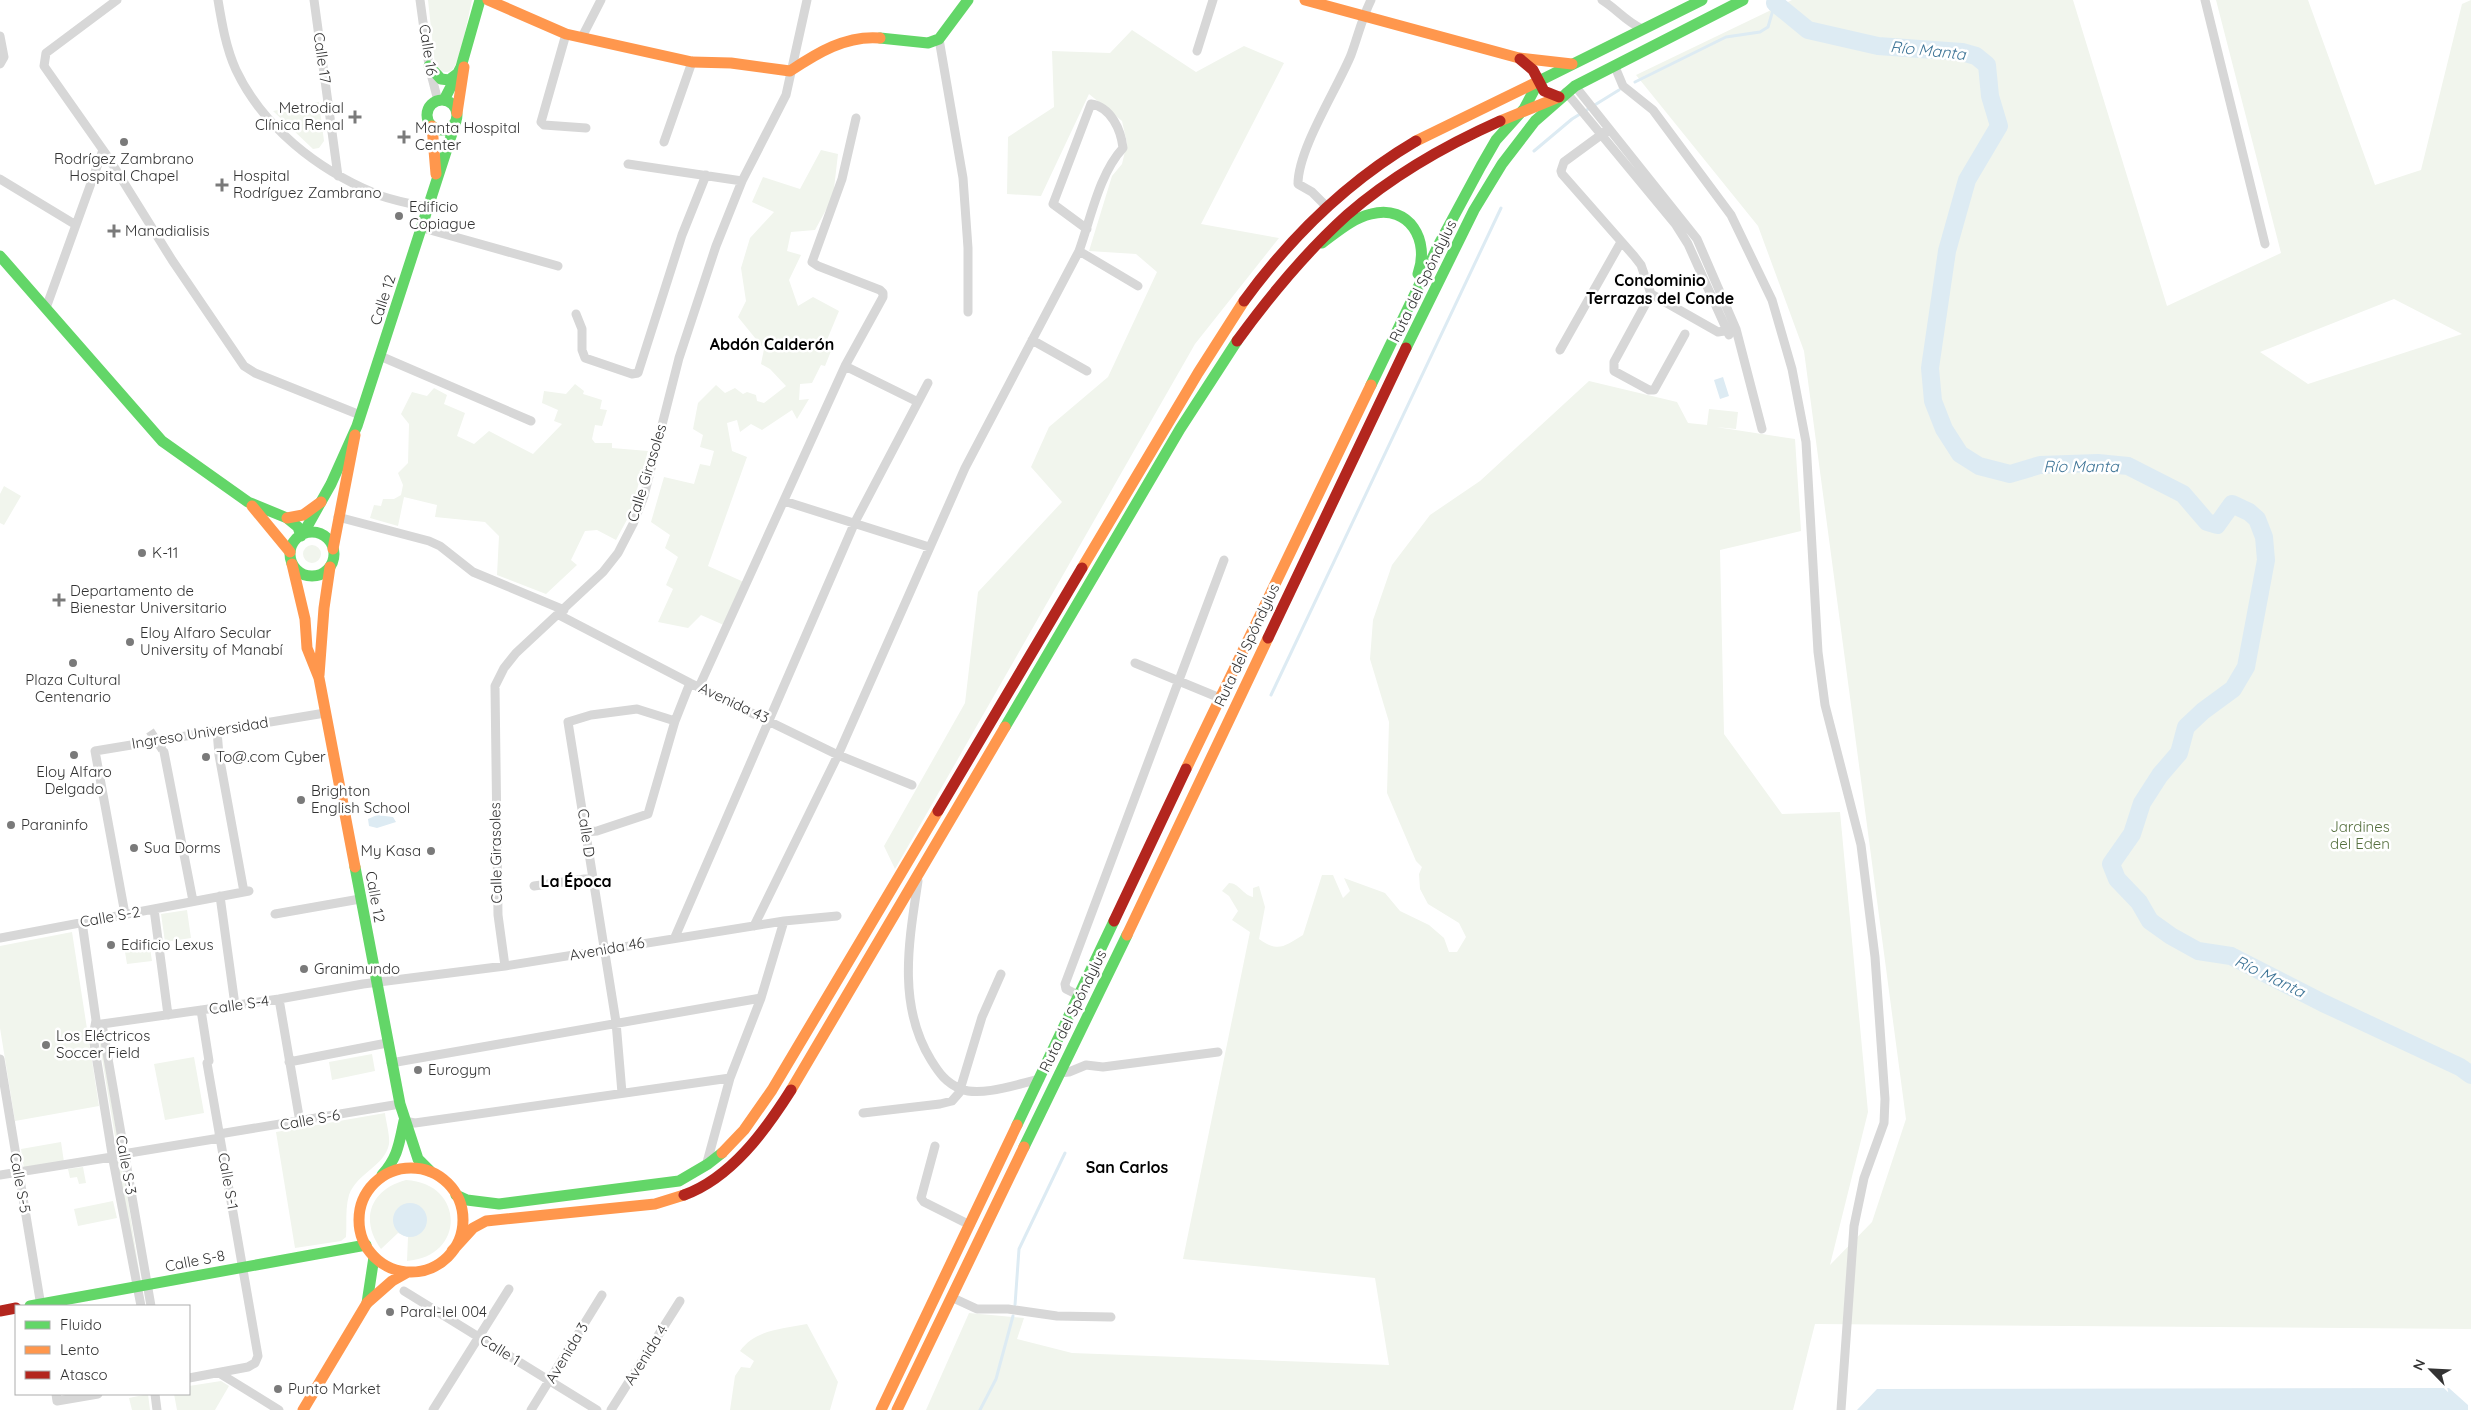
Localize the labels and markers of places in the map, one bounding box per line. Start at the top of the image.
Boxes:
place label: Metrodial Clínica Renal [255,98,344,134]
marker: Metrodial Clínica Renal [348,110,362,124]
place label: Manta Hospital Center [415,118,520,154]
marker: Manta Hospital Center [397,130,411,144]
marker: Rodrígez Zambrano Hospital Chapel [118,136,130,148]
place label: Rodrígez Zambrano Hospital Chapel [54,149,194,185]
place label: Hospital Rodríguez Zambrano [233,166,382,202]
marker: Hospital Rodríguez Zambrano [215,178,229,192]
place label: Edificio Copiague [409,197,476,233]
marker: Edificio Copiague [393,210,405,222]
place label: Manadialisis [125,221,210,240]
marker: Manadialisis [107,224,121,238]
place label: K-11 [152,543,178,562]
marker: K-11 [136,547,148,559]
place label: Departamento de Bienestar Universitario [70,581,227,617]
marker: Departamento de Bienestar Universitario [52,593,66,607]
place label: Eloy Alfaro Secular University of Manabí [140,623,284,659]
marker: Eloy Alfaro Secular University of Manabí [124,636,136,648]
marker: Plaza Cultural Centenario [67,657,79,669]
place label: Plaza Cultural Centenario [25,670,121,706]
place label: To@.com Cyber [216,747,326,766]
marker: Eloy Alfaro Delgado [68,749,80,761]
marker: To@.com Cyber [200,751,212,763]
place label: Eloy Alfaro Delgado [36,762,112,798]
place label: Brighton English School [311,781,410,817]
marker: Brighton English School [295,794,307,806]
place label: Paraninfo [21,815,88,834]
marker: Paraninfo [5,819,17,831]
place label: Sua Dorms [144,838,221,857]
place label: My Kasa [361,841,421,860]
marker: Sua Dorms [128,842,140,854]
marker: My Kasa [425,845,437,857]
place label: Edificio Lexus [121,935,214,954]
marker: Edificio Lexus [105,939,117,951]
place label: Granimundo [314,959,400,978]
marker: Granimundo [298,963,310,975]
place label: Los Eléctricos Soccer Field [56,1026,150,1062]
marker: Los Eléctricos Soccer Field [40,1039,52,1051]
place label: Eurogym [428,1060,491,1079]
marker: Eurogym [412,1064,424,1076]
place label: Paral-lel 004 [400,1302,487,1321]
marker: Paral-lel 004 [384,1306,396,1318]
place label: Punto Market [288,1379,381,1398]
marker: Punto Market [272,1383,284,1395]

